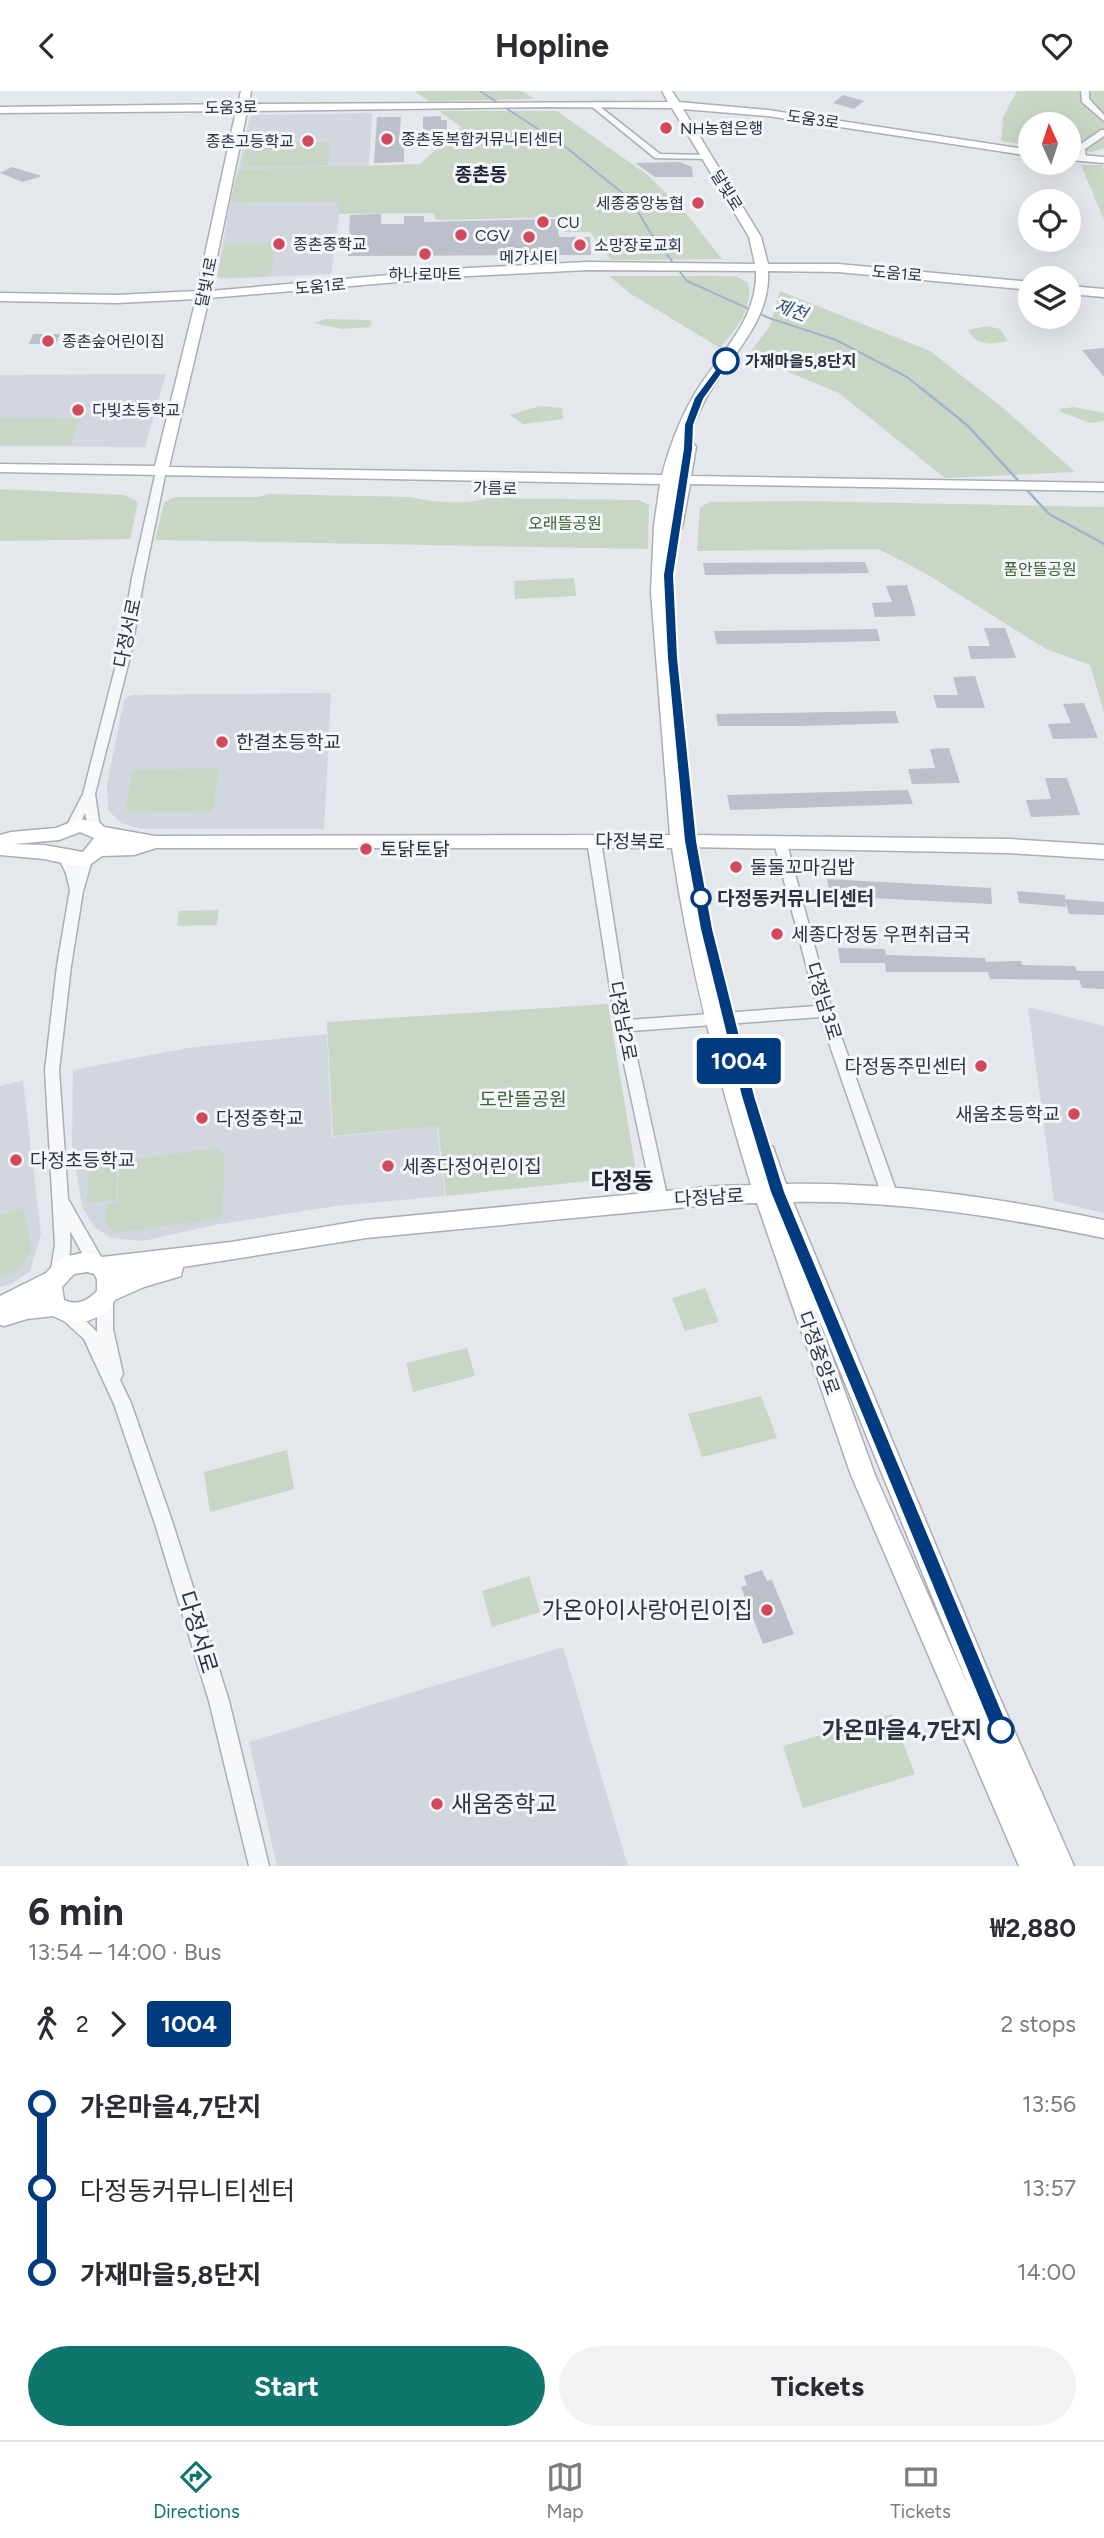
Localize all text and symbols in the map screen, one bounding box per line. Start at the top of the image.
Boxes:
icon: back [28,27,66,65]
text: Hopline [495,27,609,65]
icon: heart [1038,27,1076,65]
street label: 도움3로 [204,98,258,117]
street label: 도움3로 [785,106,841,133]
north arrow [1018,112,1082,175]
map controls [1018,112,1081,329]
place label: NH농협은행 [680,119,763,138]
marker: NH농협은행 [658,120,674,136]
place label: 종촌동복합커뮤니티센터 [401,130,563,149]
marker: 종촌동복합커뮤니티센터 [379,131,395,147]
place label: 종촌고등학교 [206,132,294,151]
marker: 종촌고등학교 [300,133,316,149]
district label: 종촌동 [455,163,507,186]
street label: 달빛로 [707,167,746,214]
button: locate [1018,189,1081,252]
place label: 세종중앙농협 [596,194,684,213]
marker: 세종중앙농협 [690,195,706,211]
place label: CU [557,213,580,232]
marker: CU [535,214,551,230]
place label: CGV [475,226,510,245]
marker: CGV [453,227,469,243]
marker: 메가시티 [521,229,537,245]
place label: 종촌중학교 [293,235,367,254]
marker: 종촌중학교 [271,236,287,252]
place label: 소망장로교회 [594,236,682,255]
marker: 소망장로교회 [572,237,588,253]
marker: 하나로마트 [417,246,433,262]
place label: 메가시티 [500,248,558,267]
street label: 달빛1로 [192,255,221,309]
street label: 도움1로 [871,262,923,285]
place label: 하나로마트 [388,265,462,284]
button: layers [1018,266,1081,329]
street label: 도움1로 [294,275,346,298]
water label: 제천 [772,294,813,327]
place label: 종촌숲어린이집 [62,332,165,351]
marker: 종촌숲어린이집 [40,333,56,349]
marker: 가재마을5,8단지 [713,348,739,374]
place label: 가재마을5,8단지 [745,352,857,371]
place label: 다빛초등학교 [92,401,180,420]
marker: 다빛초등학교 [70,402,86,418]
street label: 가름로 [473,479,518,498]
park label: 오래뜰공원 [528,514,602,533]
park label: 품안뜰공원 [1003,560,1077,579]
street label: 다정서로 [109,597,146,670]
place label: 한결초등학교 [236,731,341,754]
marker: 한결초등학교 [214,734,230,750]
street label: 다정북로 [595,829,665,854]
place label: 토닭토닭 [380,838,450,861]
marker: 토닭토닭 [358,841,374,857]
place label: 둘둘꼬마김밥 [750,856,855,879]
marker: 둘둘꼬마김밥 [728,859,744,875]
place label: 다정동커뮤니티센터 [717,887,874,910]
marker: 다정동커뮤니티센터 [691,888,711,908]
place label: 세종다정동 우편취급국 [791,923,971,946]
marker: 세종다정동 우편취급국 [769,926,785,942]
street label: 다정남3로 [801,959,846,1043]
street label: 다정남2로 [604,979,641,1063]
line badge: 1004 [690,1038,788,1084]
text: 1004 [711,1046,767,1075]
place label: 다정동주민센터 [845,1055,967,1078]
marker: 다정동주민센터 [973,1058,989,1074]
park label: 도란뜰공원 [479,1088,567,1111]
place label: 새움초등학교 [955,1103,1060,1126]
marker: 새움초등학교 [1066,1106,1082,1122]
place label: 다정중학교 [216,1107,303,1130]
marker: 다정중학교 [194,1110,210,1126]
place label: 다정초등학교 [30,1149,135,1172]
marker: 다정초등학교 [8,1152,24,1168]
place label: 세종다정어린이집 [402,1155,542,1178]
marker: 세종다정어린이집 [380,1158,396,1174]
district label: 다정동 [590,1167,654,1195]
street label: 다정남로 [674,1184,745,1211]
street label: 다정중앙로 [793,1308,844,1398]
street label: 다정서로 [172,1587,224,1677]
place label: 가온아이사랑어린이집 [541,1596,753,1624]
marker: 가온아이사랑어린이집 [759,1602,775,1618]
place label: 가온마을4,7단지 [822,1716,982,1744]
marker: 가온마을4,7단지 [988,1717,1014,1743]
place label: 새움중학교 [451,1790,557,1818]
marker: 새움중학교 [429,1796,445,1812]
text: 6 min [28,1889,124,1935]
text: ₩2,880 [990,1912,1076,1944]
text: 13:54 – 14:00 · Bus [28,1938,221,1966]
icon: walk [28,2005,66,2043]
icon: forward [99,2005,137,2043]
text: 1004 [161,2009,217,2038]
text: 2 [76,2010,89,2038]
text: 2 stops [1000,2010,1076,2038]
text: 13:56 [1022,2090,1076,2118]
text: 가온마을4,7단지 [80,2091,261,2123]
text: 13:57 [1023,2174,1076,2202]
text: 다정동커뮤니티센터 [80,2175,295,2207]
text: 14:00 [1017,2258,1076,2286]
text: 가재마을5,8단지 [80,2259,261,2291]
button: Start [28,2346,545,2426]
button: Tickets [559,2346,1076,2426]
tab: Directions [153,2458,240,2523]
tab: Map [546,2458,584,2523]
tab: Tickets [890,2458,951,2523]

